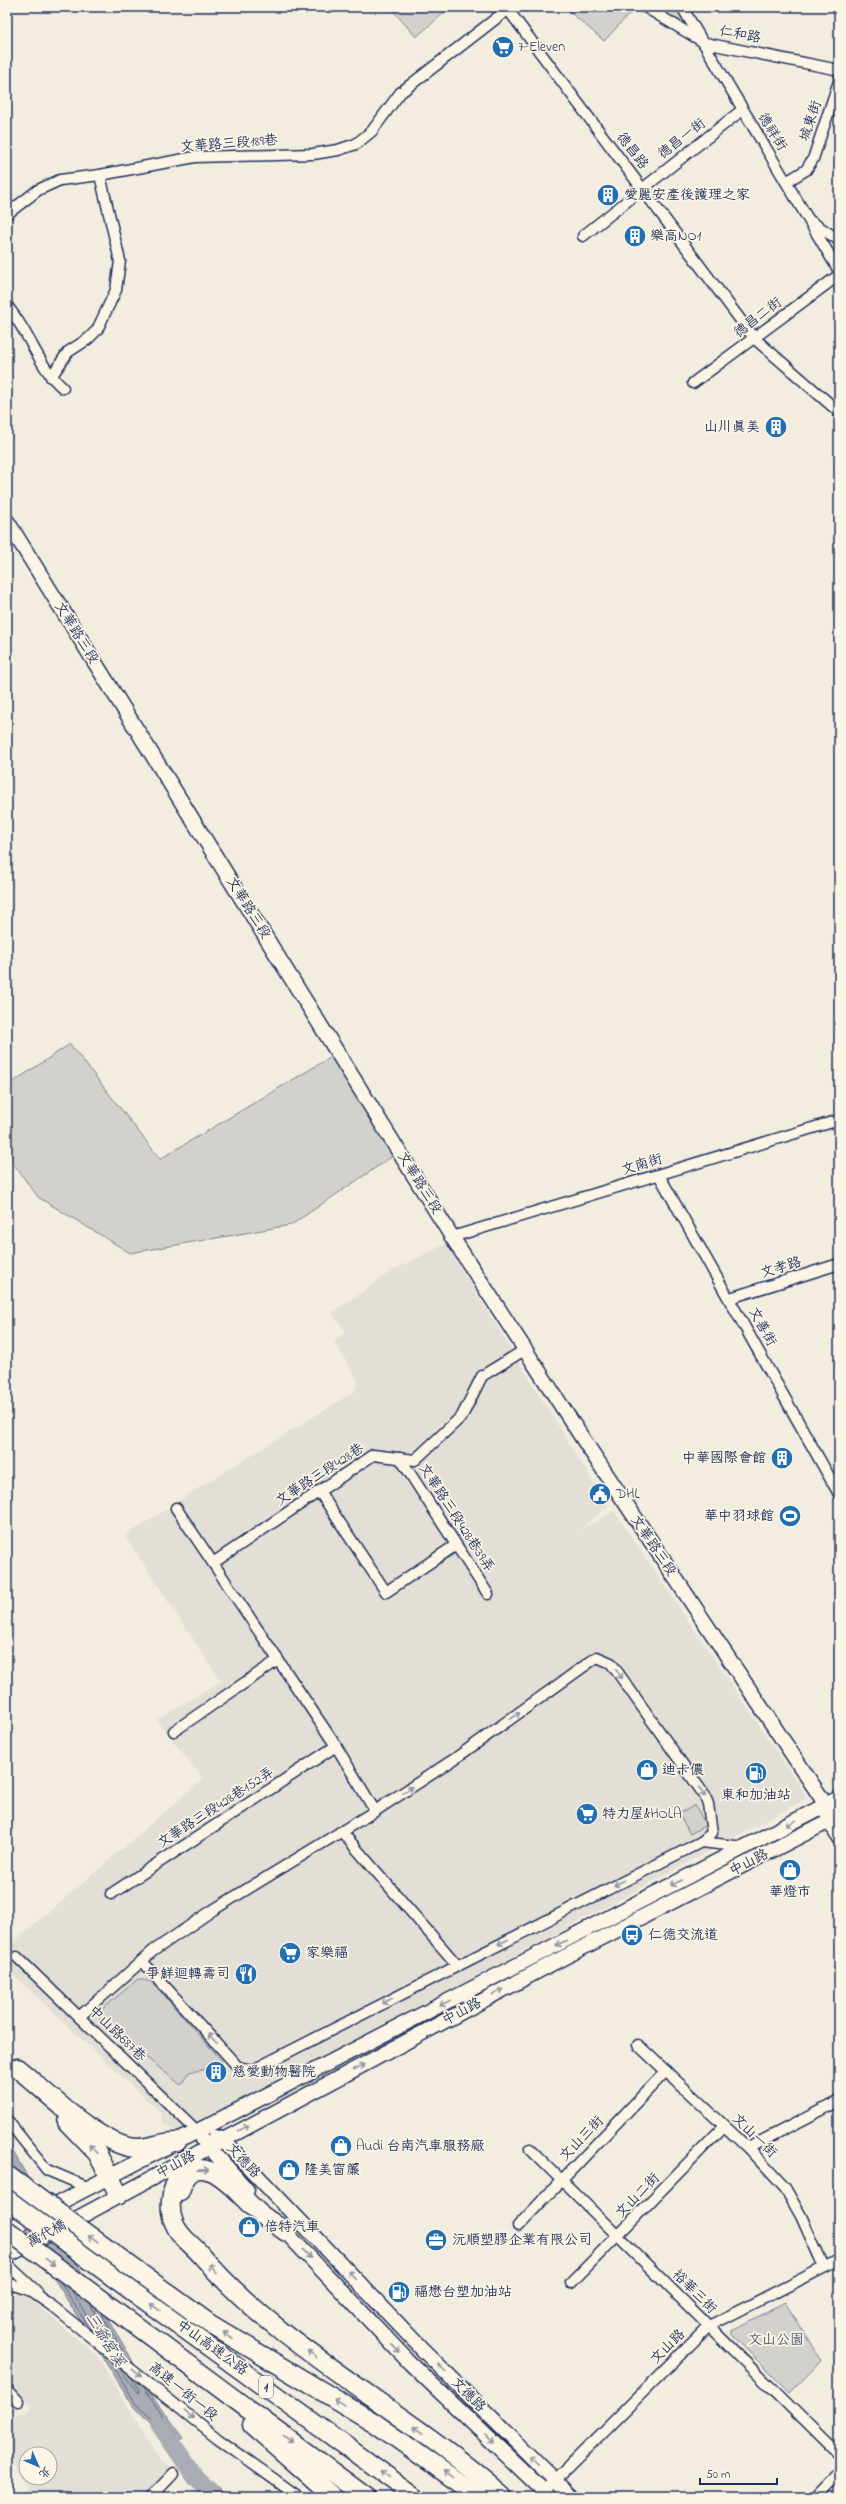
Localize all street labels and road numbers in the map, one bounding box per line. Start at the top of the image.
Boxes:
street label: 仁和路 [717,21,763,49]
street label: 城東街 [794,98,828,144]
street label: 德祥街 [752,109,792,155]
street label: 德昌一街 [653,113,711,165]
street label: 德昌路 [611,128,653,174]
street label: 文華路三段189巷 [179,130,280,158]
street label: 德昌二街 [729,293,787,343]
street label: 文華路三段 [49,598,103,668]
street label: 文華路三段 [221,873,275,943]
street label: 文華路三段 [392,1148,446,1218]
street label: 文南街 [619,1149,665,1181]
street label: 文孝路 [758,1252,804,1284]
street label: 文善街 [743,1304,781,1350]
street label: 文華路三段428巷 [272,1438,369,1512]
street label: 文華路三段428巷39弄 [413,1459,499,1577]
street label: 文華路三段 [625,1511,681,1581]
street label: 文華路三段428巷152弄 [154,1762,278,1854]
street label: 中山路 [726,1844,772,1882]
street label: 中山路 [439,1993,485,2031]
street label: 中山路687巷 [83,2001,151,2068]
street label: 文山一街 [727,2109,781,2163]
street label: 文山三街 [555,2112,609,2166]
street label: 文德路 [221,2139,265,2183]
street label: 中山路 [153,2146,199,2184]
street label: 文山二街 [611,2169,665,2223]
street label: 萬代橋 [24,2215,70,2253]
street label: 裕華三街 [667,2265,721,2319]
street label: 中山高速公路 [172,2315,252,2381]
street label: 文山路 [646,2325,690,2369]
street label: 高速一街一段 [144,2357,222,2427]
street label: 文德路 [446,2373,490,2417]
road number: 1 [259,2376,273,2398]

